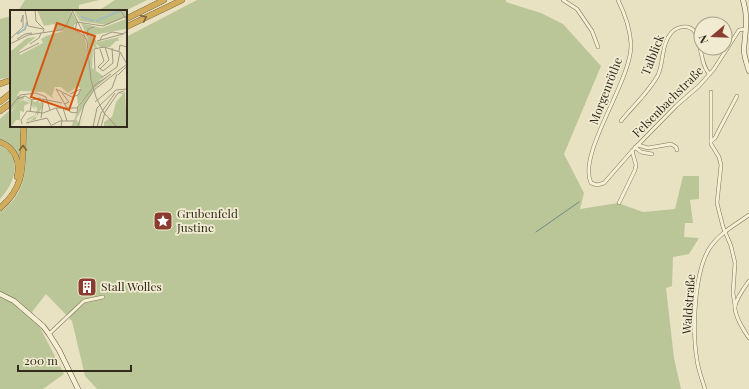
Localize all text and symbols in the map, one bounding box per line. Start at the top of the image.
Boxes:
inset map [10,10,127,127]
one-way arrow [139,15,147,23]
north arrow [693,16,733,56]
street label: Talblick [637,31,667,77]
text: N [695,33,711,46]
street label: Morgenröthe [585,55,625,126]
street label: Felsenbachstraße [628,62,706,140]
one-way arrow [19,145,27,151]
place label: Grubenfeld Justine [176,205,238,235]
place icon: Grubenfeld Justine [152,210,174,232]
street label: Waldstraße [678,273,698,336]
building icon: Stall Wolles [76,276,98,298]
place label: Stall Wolles [101,278,162,294]
scale bar [18,347,131,373]
text: 200 m [24,352,58,368]

